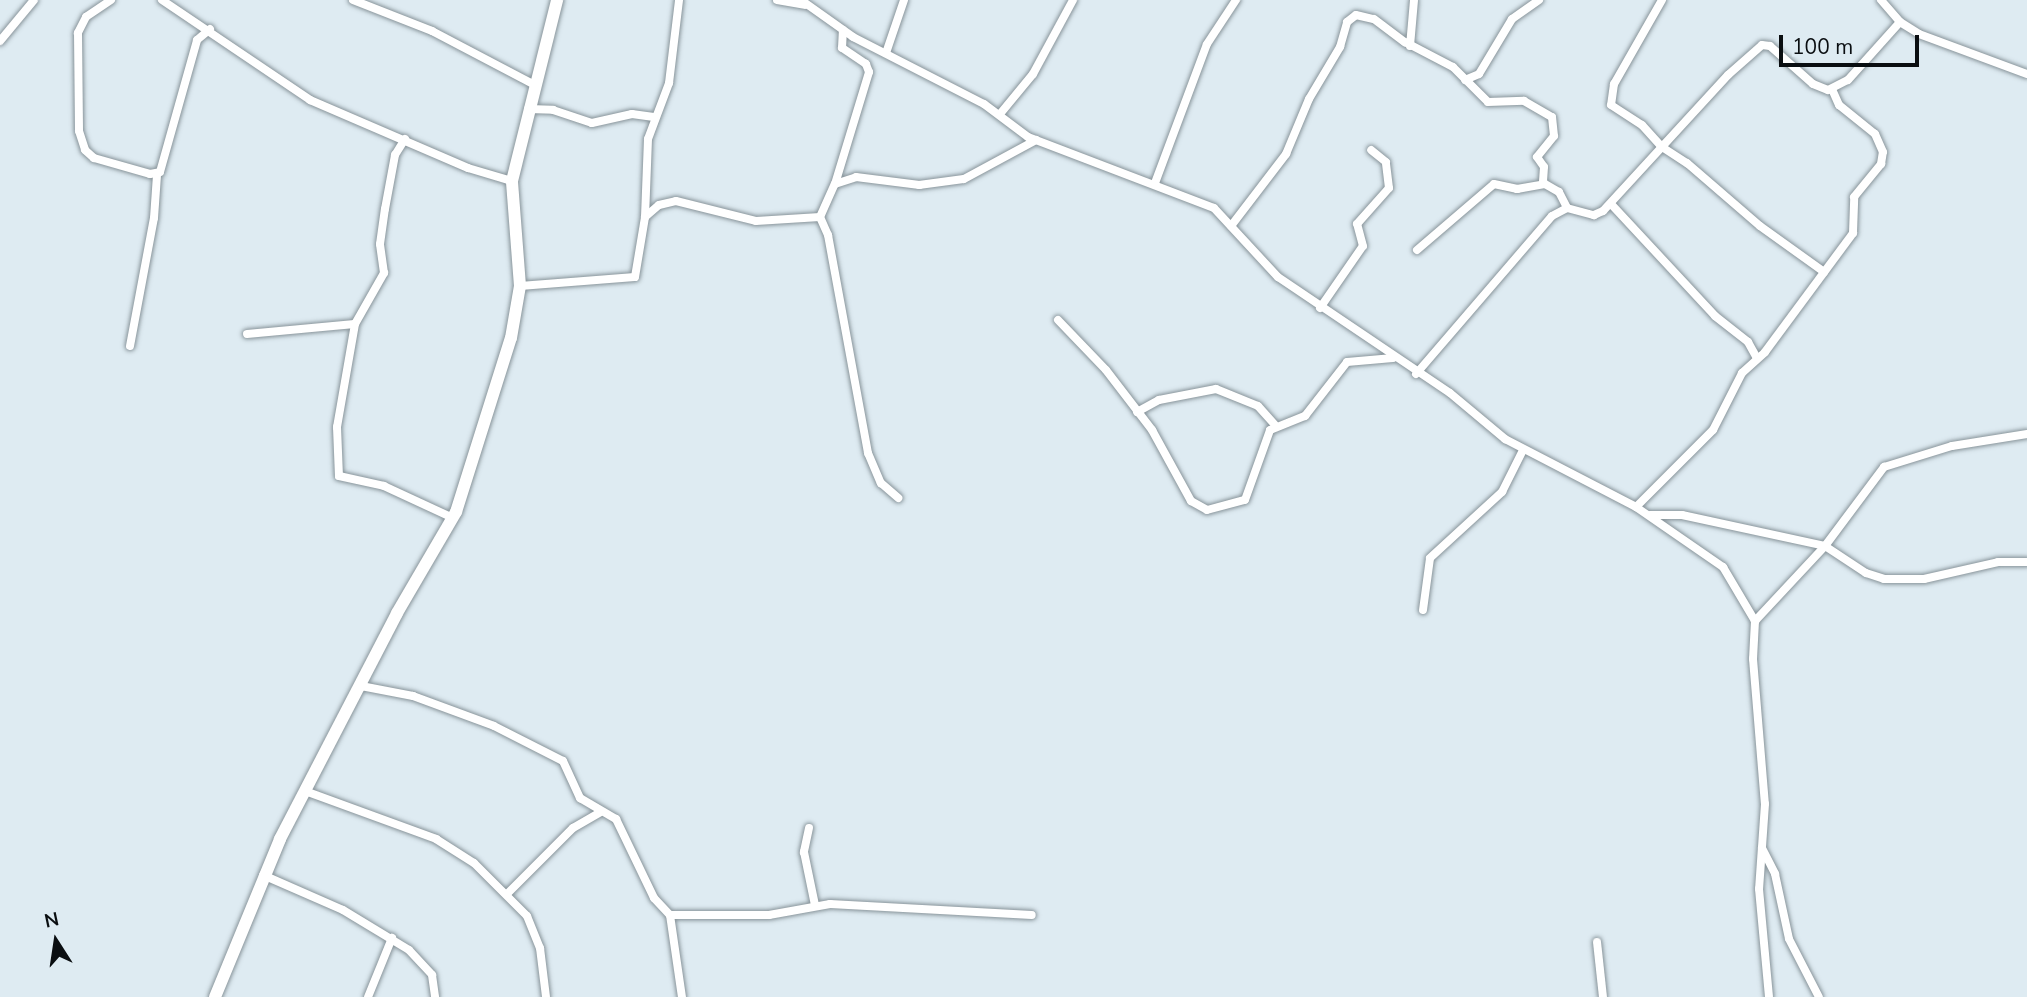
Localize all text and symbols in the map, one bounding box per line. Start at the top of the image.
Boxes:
scale bar [1782,21,1922,65]
text: 100 m [1792,33,1853,61]
north arrow [21,906,91,976]
text: N [42,906,61,935]

